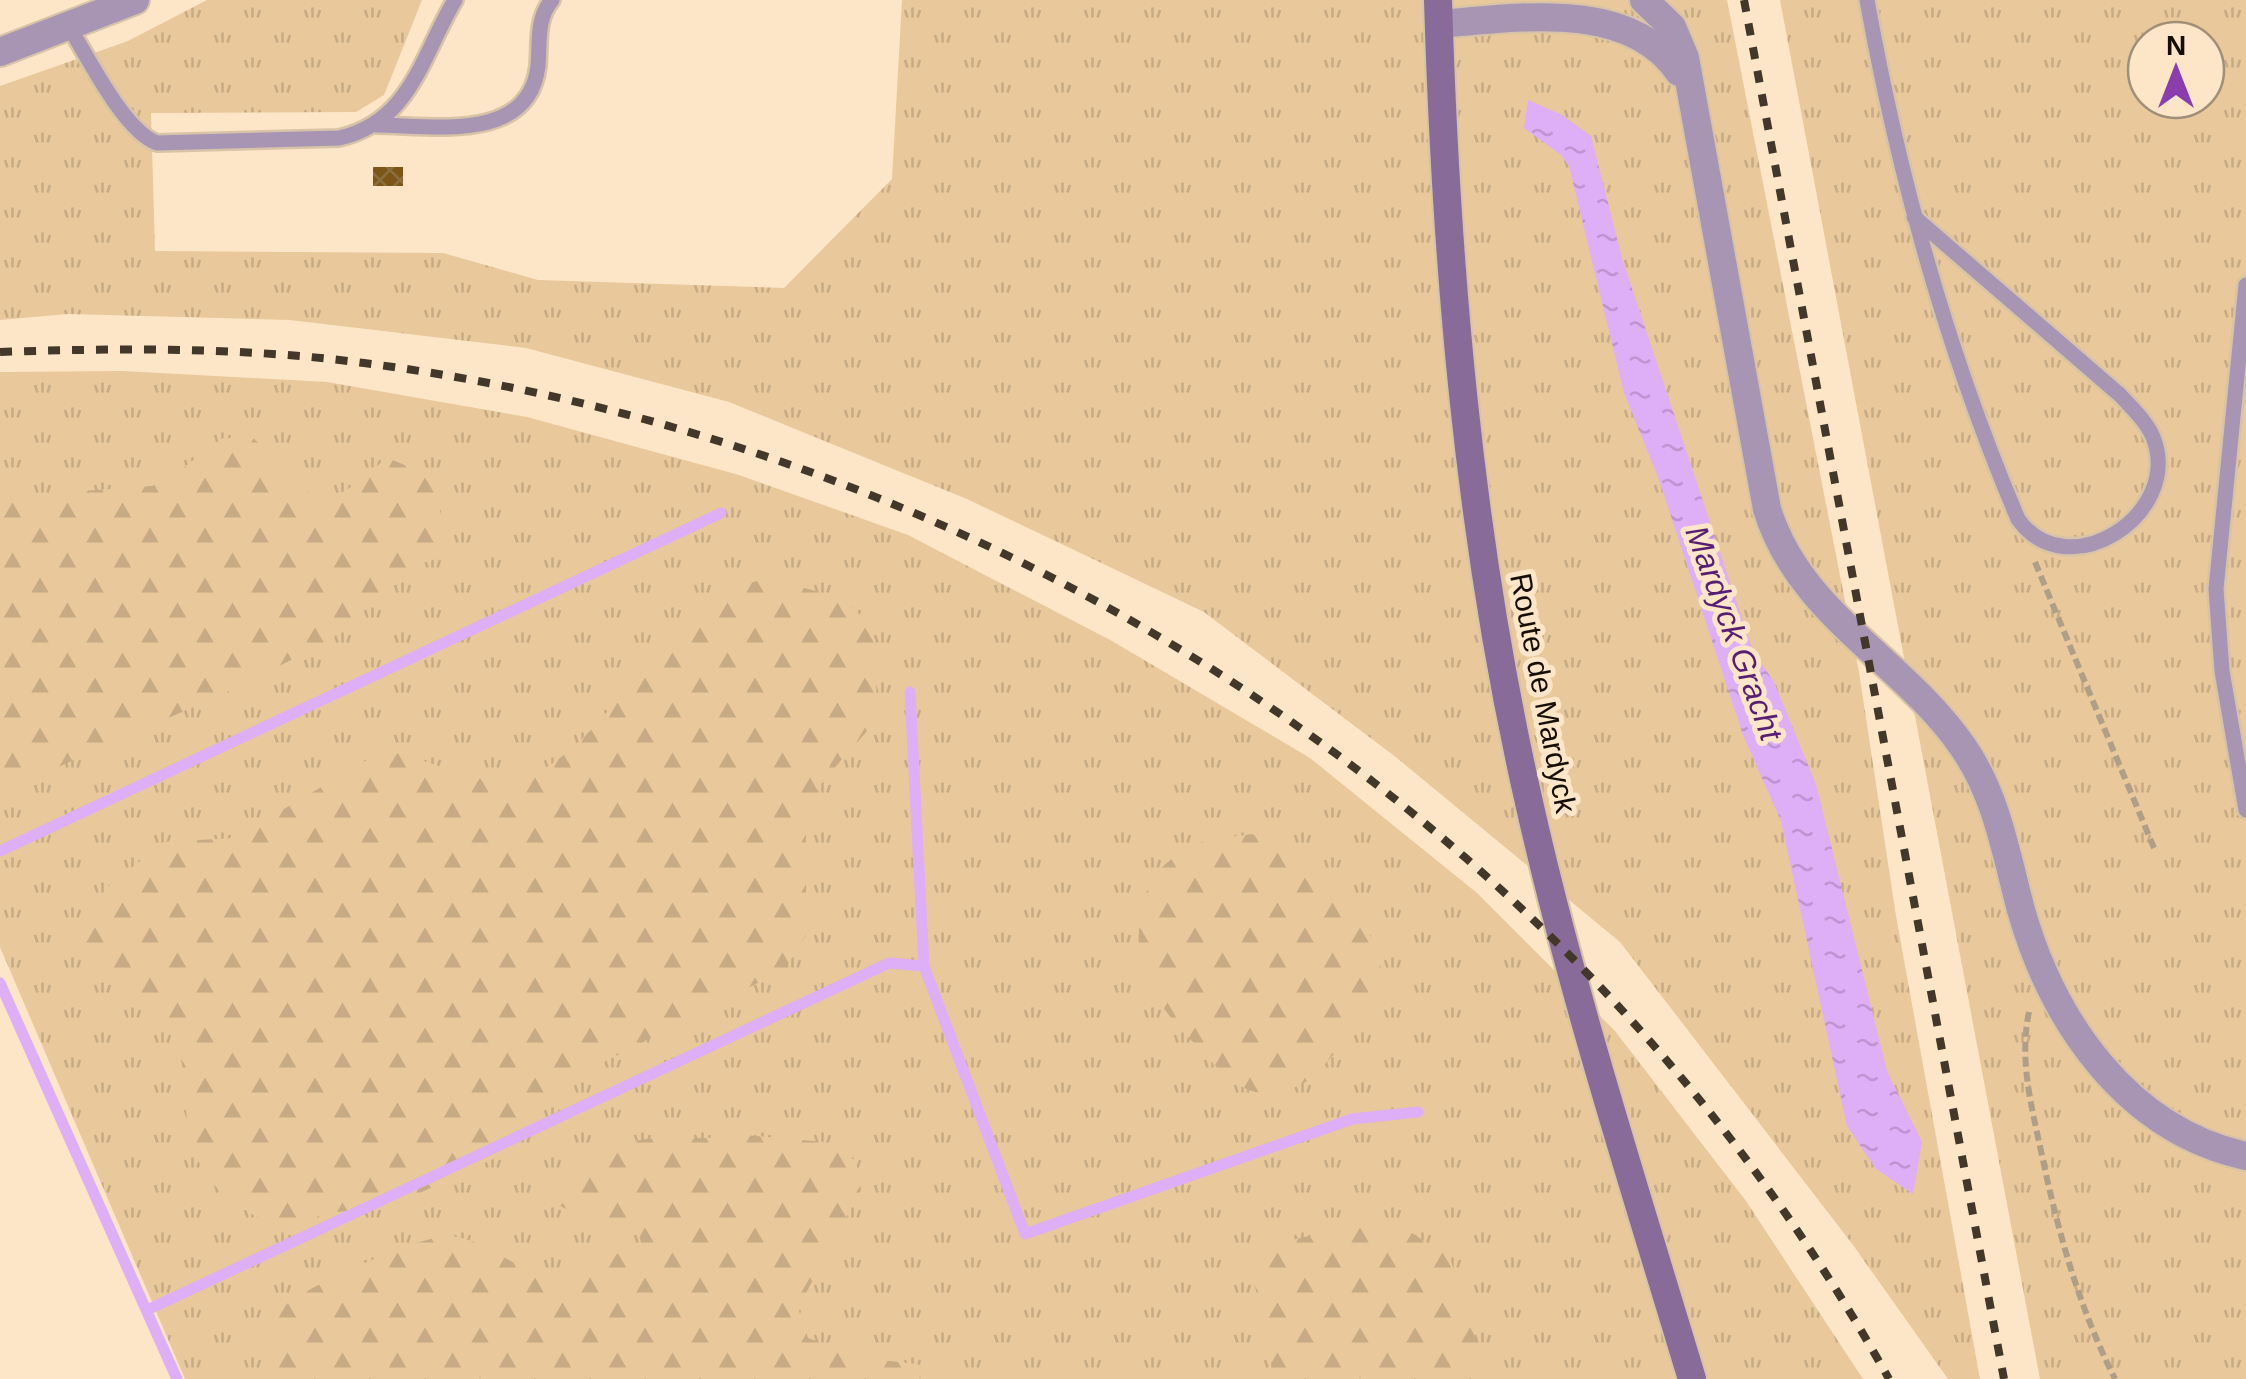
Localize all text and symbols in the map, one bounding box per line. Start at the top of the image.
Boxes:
north arrow [2126,20,2226,120]
text: N [2166,30,2186,61]
water label: Mardyck Gracht [1678,521,1790,746]
street label: Route de Mardyck [1504,570,1583,817]

